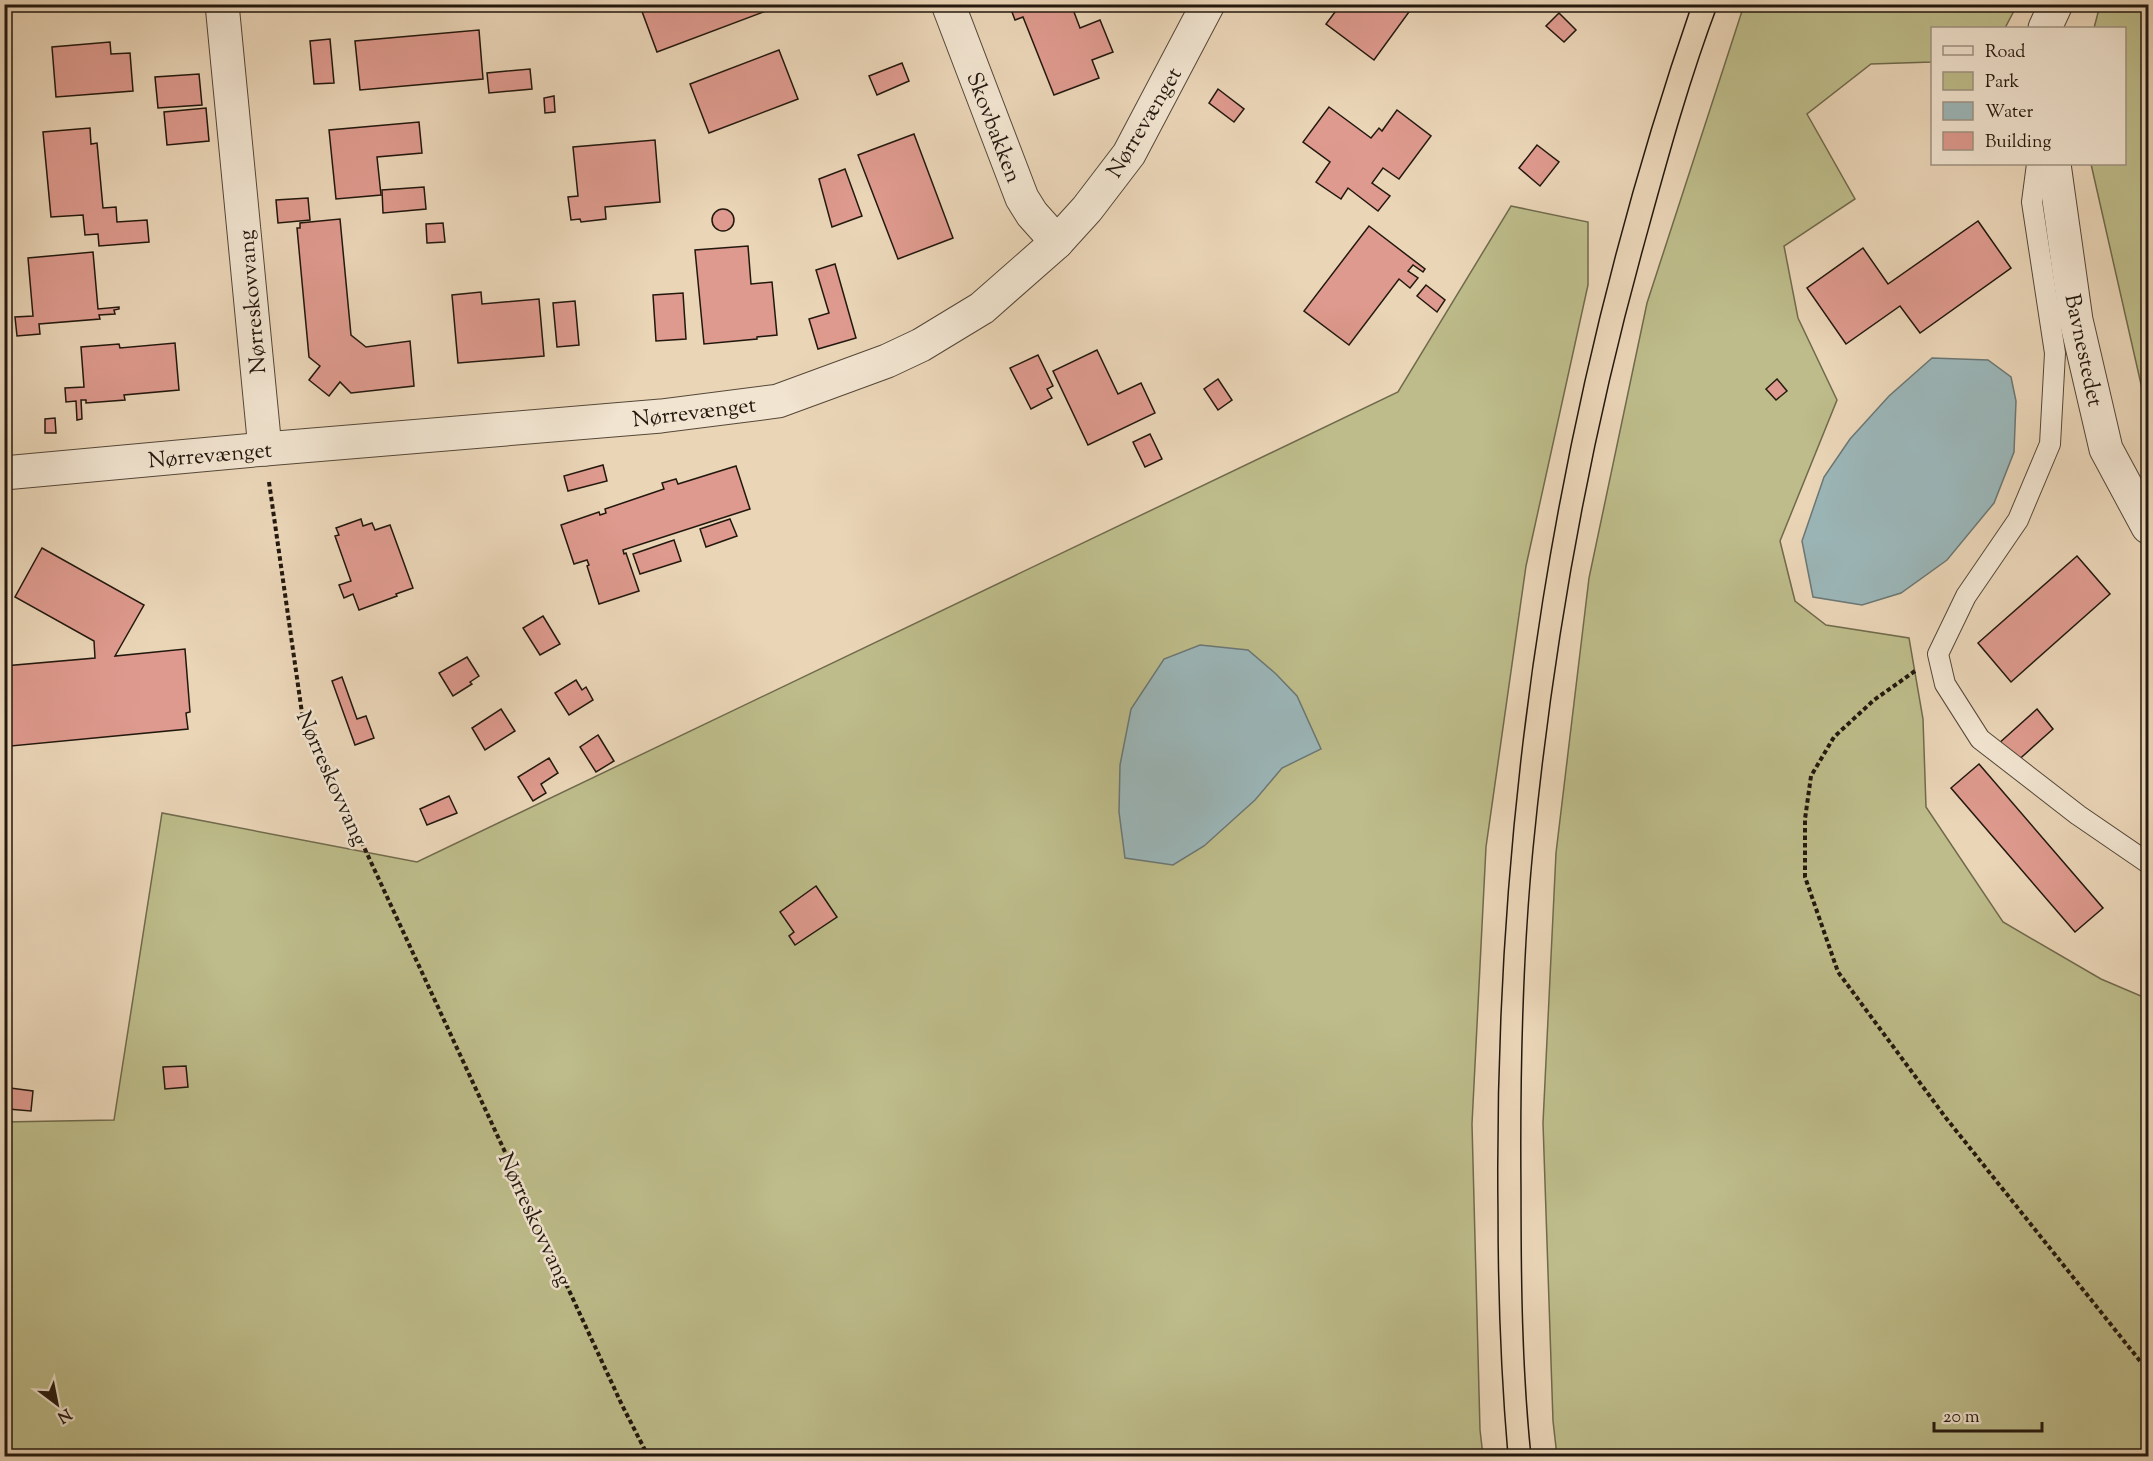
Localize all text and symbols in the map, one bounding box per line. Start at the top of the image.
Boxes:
legend [1931,27,2126,165]
text: Road [1985,40,2025,66]
street label: Nørrevænget [1100,62,1192,185]
street label: Skovbakken [956,68,1028,188]
text: Park [1985,70,2020,96]
text: Water [1985,100,2034,126]
text: Building [1985,130,2051,156]
street label: Nørreskovvang [232,228,276,375]
street label: Bavnestedet [2055,291,2110,410]
street label: Nørrevænget [631,390,758,437]
street label: Nørrevænget [147,436,274,478]
street label: Nørreskovvang [286,707,374,852]
street label: Nørreskovvang [488,1148,578,1293]
north arrow [27,1374,87,1434]
scale bar [1934,1395,2042,1433]
text: N [52,1401,75,1428]
text: 20 m [1943,1405,1980,1431]

